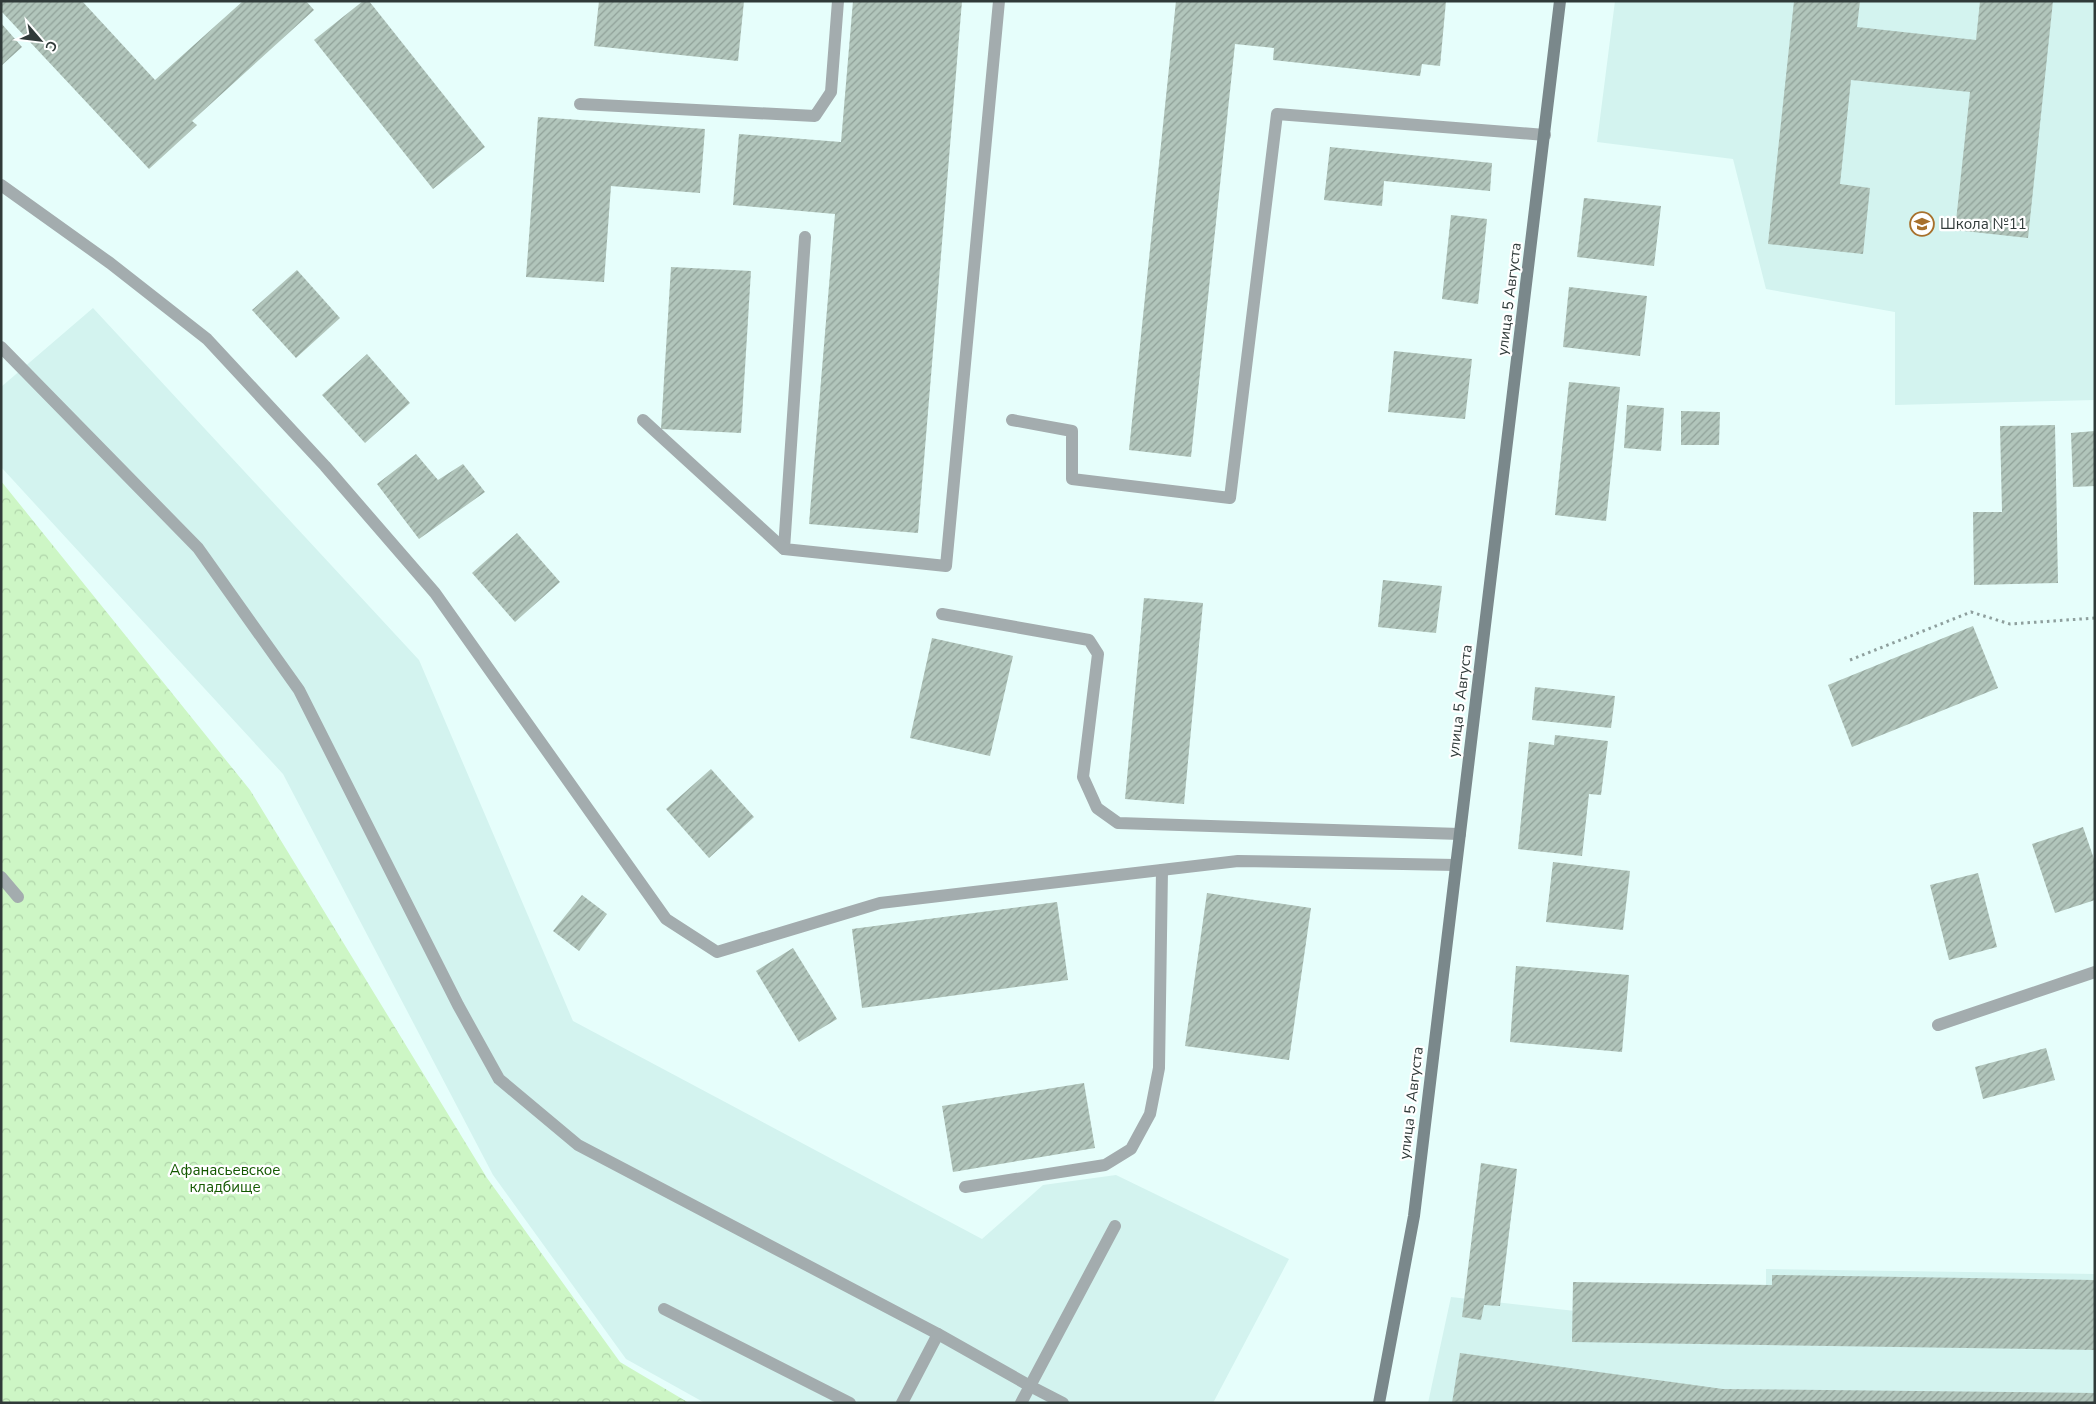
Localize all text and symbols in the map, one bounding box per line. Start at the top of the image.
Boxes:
north arrow [15,15,65,65]
text: С [40,37,62,55]
school or university icon: Школа №11 [1909,211,1935,237]
place label: Школа №11 [1940,214,2027,234]
street label: улица 5 Августа [1492,241,1526,357]
street label: улица 5 Августа [1443,643,1477,759]
street label: улица 5 Августа [1394,1045,1428,1161]
park label: Афанасьевское кладбище [170,1160,280,1197]

